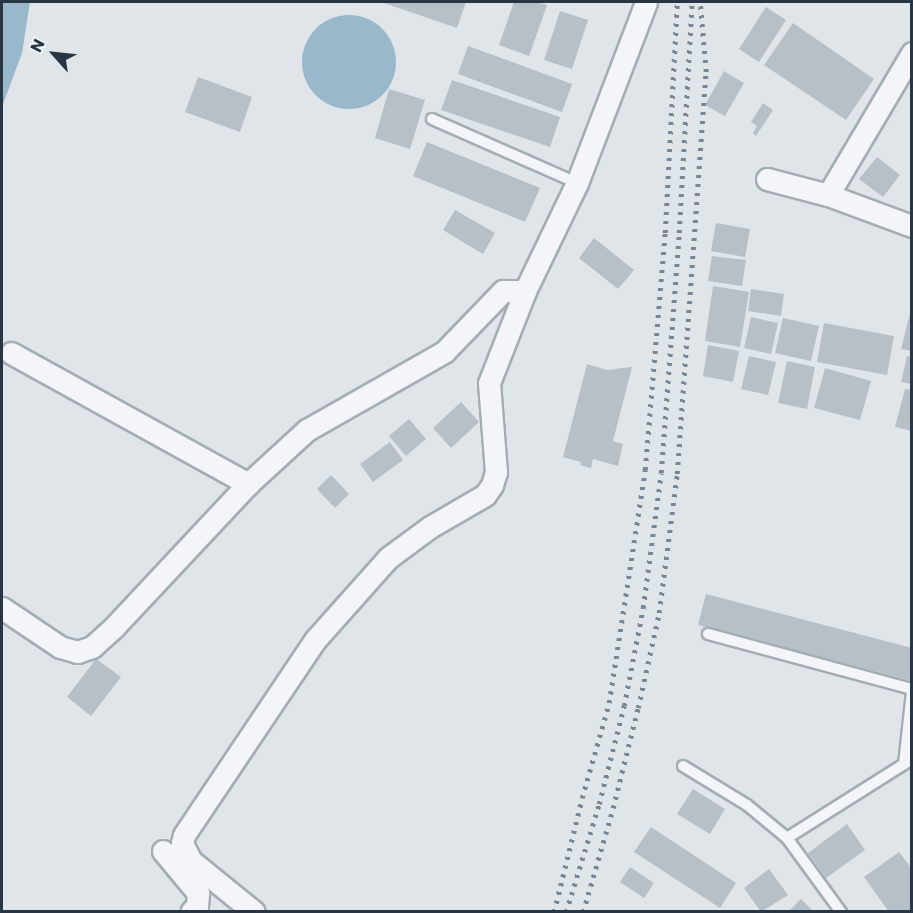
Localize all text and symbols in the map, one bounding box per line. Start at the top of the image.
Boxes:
north arrow [24,24,84,84]
text: N [25,35,50,56]

